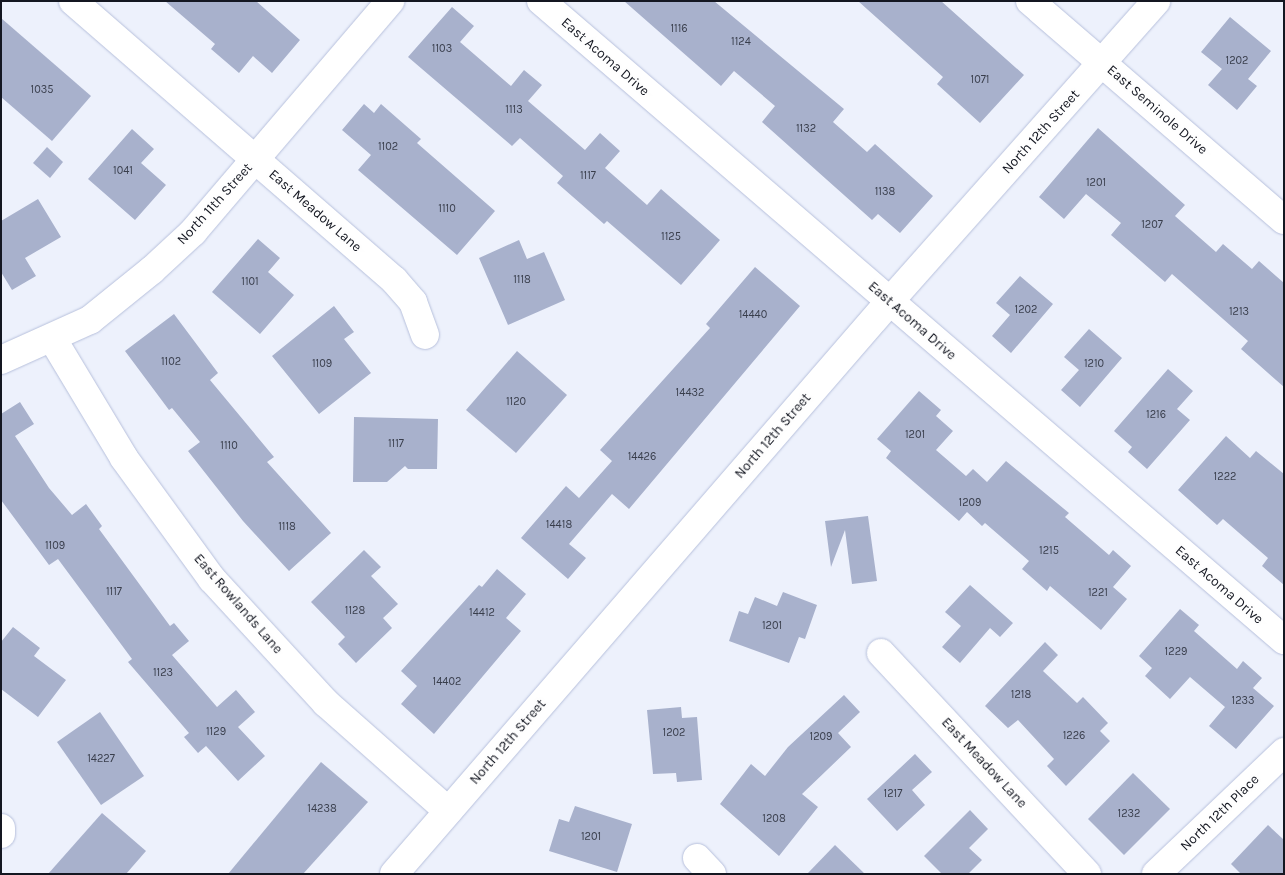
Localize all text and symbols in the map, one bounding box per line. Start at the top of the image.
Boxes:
street label: East Acoma Drive [558,14,652,100]
house number: 1116 [670,22,688,36]
house number: 1124 [731,35,751,49]
house number: 1103 [432,42,452,56]
house number: 1202 [1226,54,1248,68]
street label: East Seminole Drive [1103,62,1211,158]
house number: 1071 [971,73,989,87]
house number: 1035 [31,83,53,97]
street label: North 12th Street [999,86,1083,178]
house number: 1113 [505,103,523,117]
house number: 1132 [796,122,816,136]
house number: 1102 [378,140,398,154]
street label: North 11th Street [174,160,256,248]
house number: 1041 [113,164,133,178]
street label: East Meadow Lane [265,166,365,256]
house number: 1117 [580,169,596,183]
house number: 1201 [1086,176,1106,190]
house number: 1138 [875,185,895,199]
house number: 1110 [438,202,456,216]
house number: 1207 [1141,218,1163,232]
house number: 1125 [661,230,681,244]
house number: 1118 [513,273,531,287]
house number: 1101 [241,275,259,289]
street label: East Acoma Drive [865,278,959,364]
house number: 1202 [1015,303,1037,317]
house number: 1213 [1229,305,1249,319]
house number: 14440 [739,308,767,322]
house number: 1102 [161,355,181,369]
house number: 1109 [312,357,332,371]
house number: 1210 [1084,357,1104,371]
house number: 14432 [676,386,704,400]
street label: North 12th Street [731,390,815,482]
house number: 1120 [506,395,526,409]
house number: 1216 [1146,408,1166,422]
house number: 1201 [905,428,925,442]
house number: 1117 [388,437,404,451]
house number: 1110 [220,439,238,453]
house number: 14426 [628,450,656,464]
house number: 1222 [1214,470,1236,484]
house number: 1209 [959,496,981,510]
house number: 14418 [546,518,572,532]
house number: 1118 [278,520,296,534]
house number: 1109 [45,539,65,553]
street label: East Acoma Drive [1172,542,1266,628]
house number: 1215 [1039,544,1059,558]
street label: East Rowlands Lane [190,551,286,657]
house number: 1117 [106,585,122,599]
house number: 1221 [1088,586,1108,600]
house number: 1128 [345,604,365,618]
house number: 14412 [469,606,495,620]
house number: 1201 [762,619,782,633]
house number: 1229 [1165,645,1187,659]
house number: 1123 [153,666,173,680]
house number: 14402 [433,675,461,689]
house number: 1218 [1011,688,1031,702]
house number: 1233 [1231,694,1255,708]
street label: North 12th Street [466,696,550,788]
street label: East Meadow Lane [938,714,1030,812]
house number: 1129 [206,725,226,739]
house number: 1202 [663,726,685,740]
house number: 1226 [1063,729,1085,743]
house number: 1209 [810,730,832,744]
house number: 14227 [87,752,115,766]
street label: North 12th Place [1177,771,1263,855]
house number: 1217 [884,787,902,801]
house number: 14238 [307,802,337,816]
house number: 1232 [1118,807,1140,821]
house number: 1208 [762,812,786,826]
house number: 1201 [581,830,601,844]

